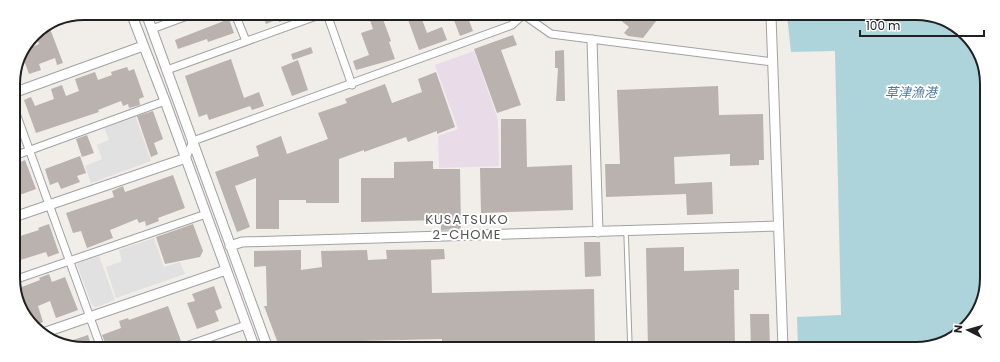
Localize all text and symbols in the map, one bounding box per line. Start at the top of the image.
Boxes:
scale bar [860,12,984,38]
text: 100 m [866,17,900,34]
water label: 草津漁港 [885,83,939,102]
district label: KUSATSUKO 2-CHOME [425,210,509,244]
north arrow [948,310,988,350]
text: N [950,324,966,334]

